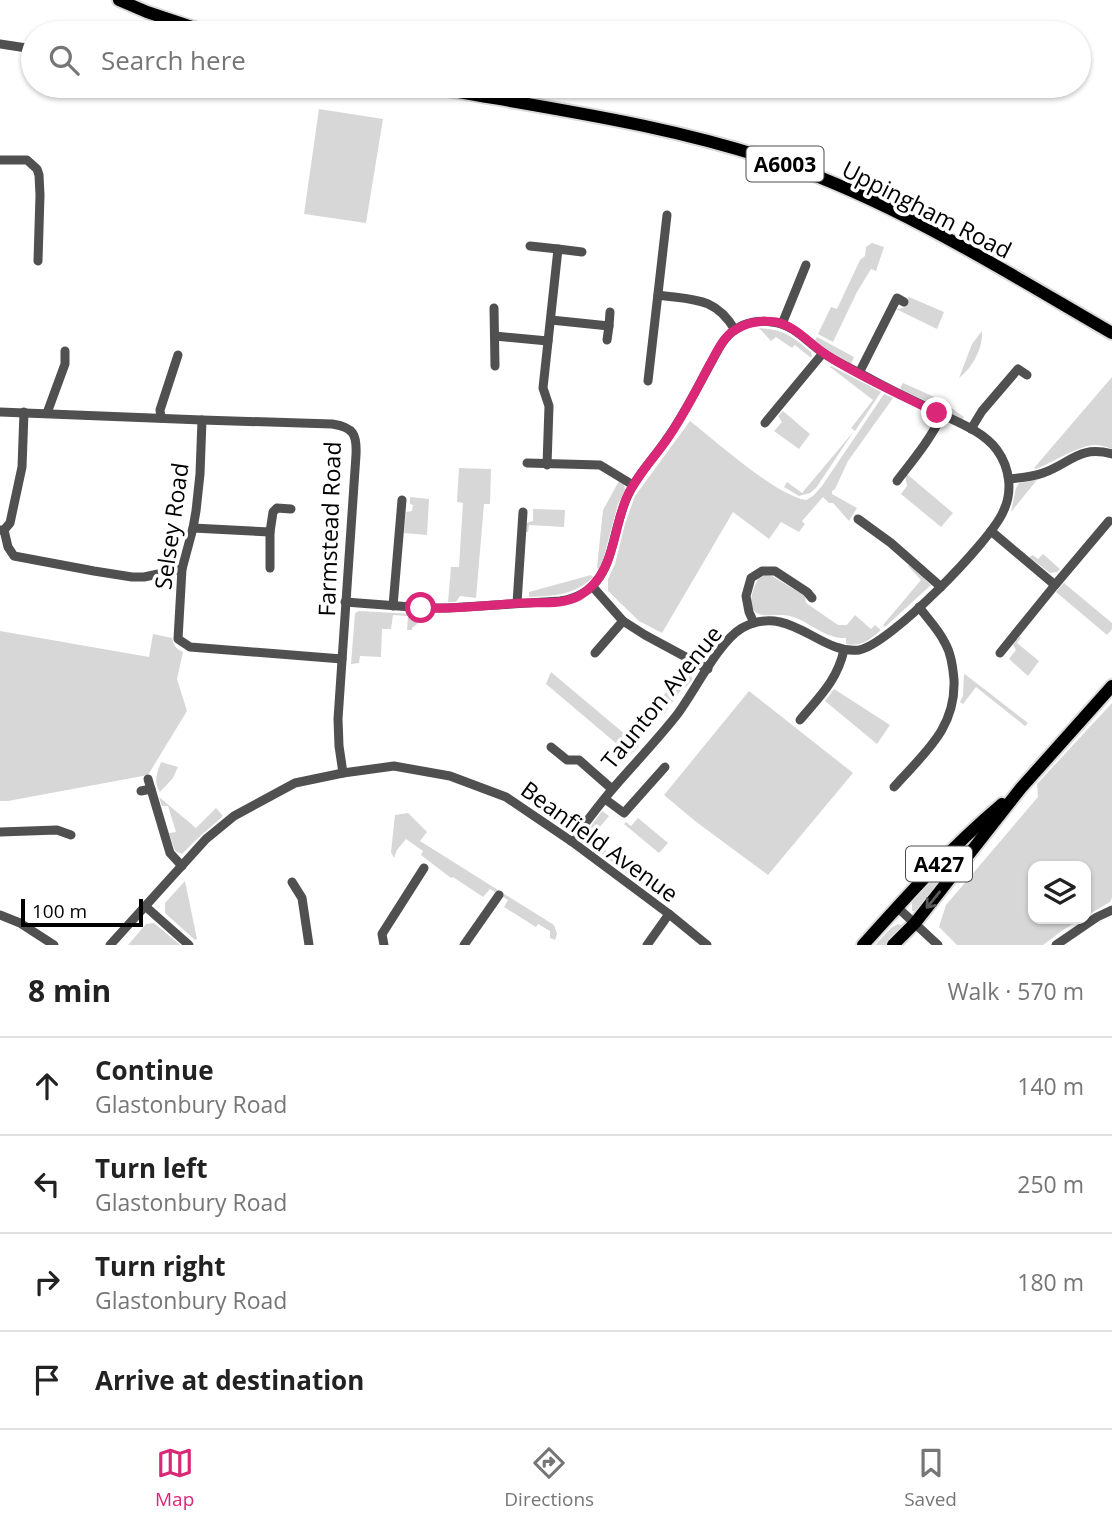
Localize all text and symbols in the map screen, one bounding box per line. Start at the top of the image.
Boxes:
search box [21,21,1091,98]
icon: search [45,41,83,79]
text: Search here [101,42,246,78]
road number: A6003 [746,146,824,182]
street label: Uppingham Road [837,152,1017,266]
route end [921,397,952,428]
street label: Farmstead Road [310,441,348,617]
street label: Selsey Road [146,461,196,591]
route start [405,592,436,623]
street label: Taunton Avenue [593,619,729,775]
street label: Beanfield Avenue [515,773,685,909]
road number: A427 [906,846,972,882]
map controls [1028,861,1091,924]
button: layers [1028,861,1091,924]
one-way arrow [926,890,941,908]
scale bar [21,896,144,928]
text: 100 m [32,898,87,924]
text: 8 min [28,970,111,1011]
text: Walk · 570 m [947,975,1084,1007]
text: Continue [95,1052,214,1088]
icon: ahead [28,1067,66,1105]
text: 140 m [1017,1070,1084,1102]
text: Glastonbury Road [95,1088,287,1120]
text: Turn left [95,1150,207,1186]
icon: left [28,1165,66,1203]
text: 250 m [1017,1168,1084,1200]
text: Glastonbury Road [95,1186,287,1218]
text: Turn right [95,1248,226,1284]
icon: right [28,1263,66,1301]
text: 180 m [1017,1266,1084,1298]
text: Glastonbury Road [95,1284,287,1316]
icon: arrive [28,1361,66,1399]
text: Arrive at destination [95,1362,364,1398]
tab: Map [155,1444,194,1512]
tab: Directions [504,1444,594,1512]
tab: Saved [904,1444,957,1512]

